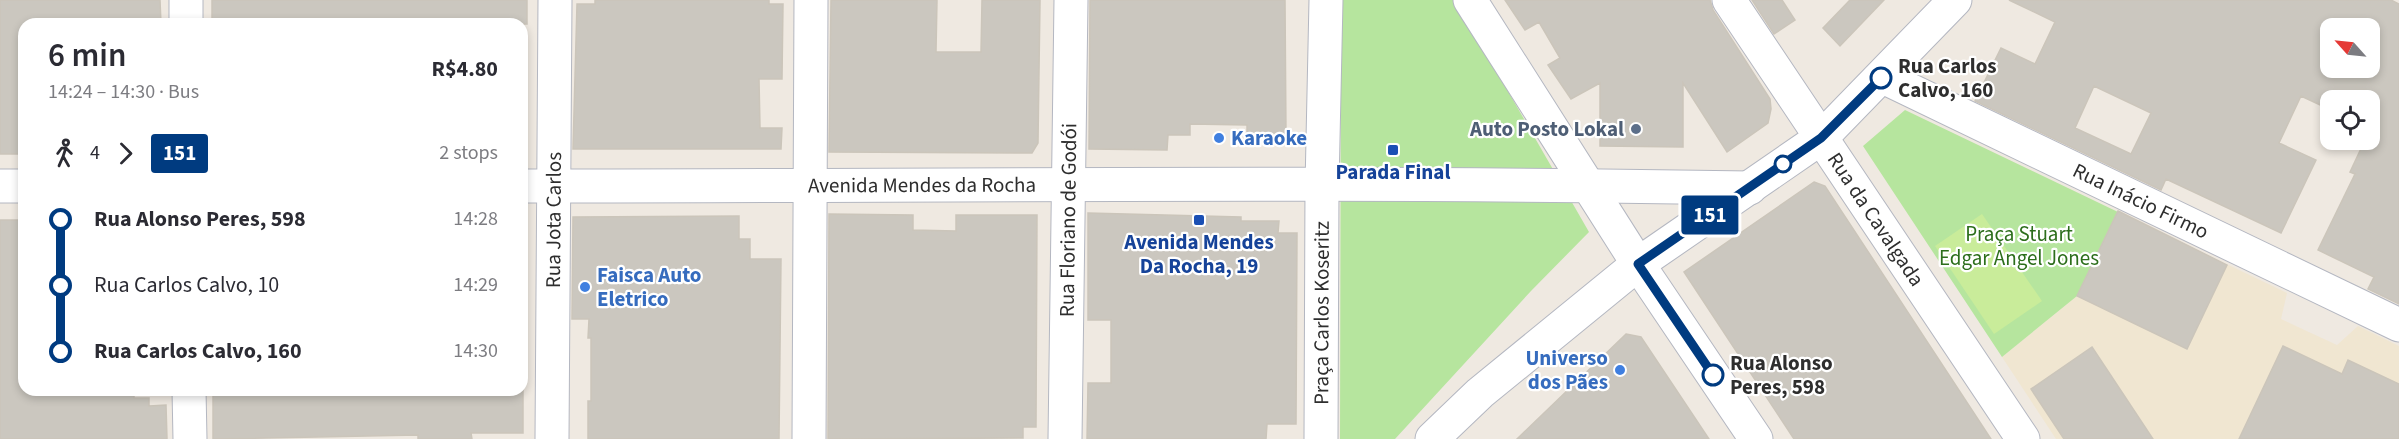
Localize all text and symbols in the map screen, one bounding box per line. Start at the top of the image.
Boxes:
north arrow [2320,18,2380,78]
map controls [2320,18,2380,150]
text: 6 min [48,32,126,79]
place label: Rua Carlos Calvo, 160 [1898,51,1997,105]
text: R$4.80 [431,53,498,85]
marker: Rua Carlos Calvo, 160 [1870,67,1892,89]
text: 14:24 – 14:30 · Bus [48,78,199,106]
button: locate [2320,90,2380,150]
place label: Auto Posto Lokal [1469,114,1624,144]
marker: Auto Posto Lokal [1629,122,1643,136]
street label: Rua Floriano de Godói [1052,123,1084,317]
place label: Karaoke [1231,123,1307,153]
marker: Karaoke [1212,131,1226,145]
icon: walk [48,137,81,170]
icon: forward [109,137,142,170]
text: 151 [163,138,196,168]
text: 4 [90,139,100,167]
text: 2 stops [439,139,498,167]
marker: Parada Final [1386,143,1400,157]
street label: Rua da Cavalgada [1820,146,1932,292]
street label: Rua Jota Carlos [538,152,569,288]
unlabelled marker [1774,155,1792,173]
street label: Rua Inácio Firmo [2068,155,2214,246]
place label: Parada Final [1336,157,1450,187]
street label: Avenida Mendes da Rocha [808,170,1036,200]
line badge: 151 [1676,196,1744,234]
text: 151 [1693,200,1727,230]
text: Rua Alonso Peres, 598 [94,203,306,235]
text: 14:28 [453,205,498,233]
marker: Avenida Mendes Da Rocha, 19 [1192,213,1206,227]
park label: Praça Stuart Edgar Angel Jones [1939,219,2099,273]
street label: Praça Carlos Koseritz [1306,221,1337,405]
place label: Avenida Mendes Da Rocha, 19 [1123,227,1274,281]
place label: Faisca Auto Eletrico [597,260,702,314]
text: Rua Carlos Calvo, 10 [94,269,279,301]
text: 14:29 [453,271,498,299]
marker: Faisca Auto Eletrico [578,280,592,294]
text: Rua Carlos Calvo, 160 [94,335,302,367]
text: 14:30 [453,337,498,365]
place label: Universo dos Pães [1525,343,1608,397]
place label: Rua Alonso Peres, 598 [1730,348,1833,402]
marker: Universo dos Pães [1613,363,1627,377]
marker: Rua Alonso Peres, 598 [1702,364,1724,386]

